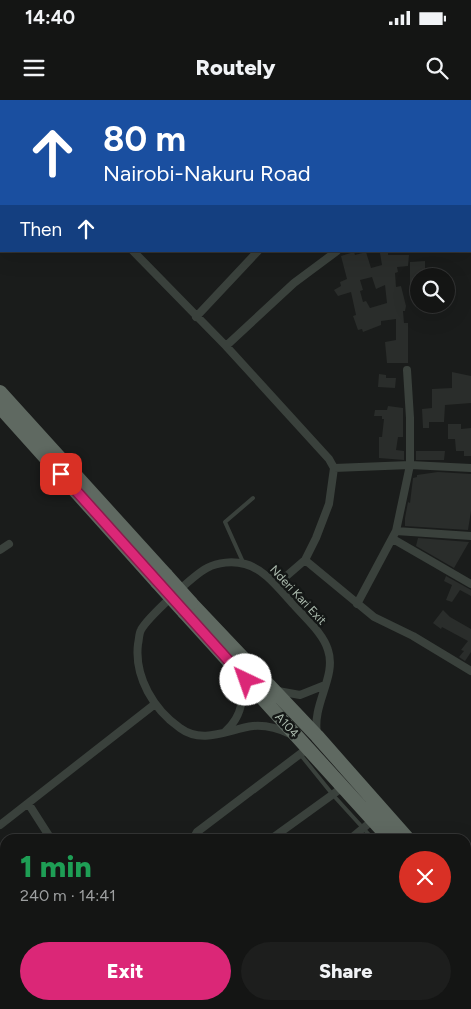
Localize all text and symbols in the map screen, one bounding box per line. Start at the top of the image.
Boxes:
text: 14:40 [25,6,75,29]
icon: menu [20,54,48,82]
text: Routely [196,54,275,81]
icon: search [423,54,451,82]
text: 80 m [103,118,186,160]
icon: ahead [20,120,85,185]
text: Nairobi-Nakuru Road [103,160,311,187]
icon: ahead [72,215,100,243]
text: Then [20,218,62,241]
map controls [410,268,455,313]
button: search [410,268,455,313]
pin [40,453,82,495]
icon: arrive [47,460,75,488]
street label: Nderi Kari Exit [267,562,329,628]
position arrow [219,653,271,705]
street label: A104 [272,710,302,741]
text: 1 min [20,848,92,885]
button: close [399,851,451,903]
text: 240 m · 14:41 [20,886,116,905]
button: Exit [20,942,231,1000]
button: Share [241,942,451,1000]

